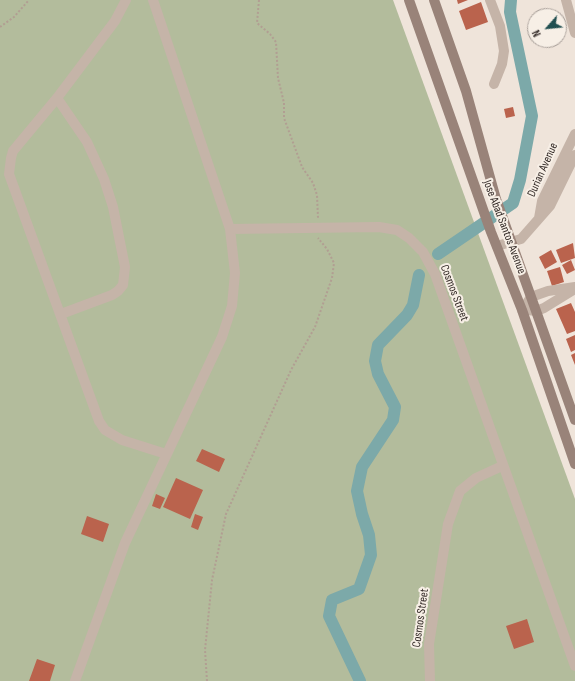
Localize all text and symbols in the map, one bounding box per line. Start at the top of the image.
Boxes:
north arrow [527,8,567,48]
text: N [530,28,544,39]
street label: Durian Avenue [525,141,561,199]
street label: Jose Abad Santos Avenue [479,178,529,276]
street label: Cosmos Street [437,263,471,323]
street label: Cosmos Street [410,588,432,648]

